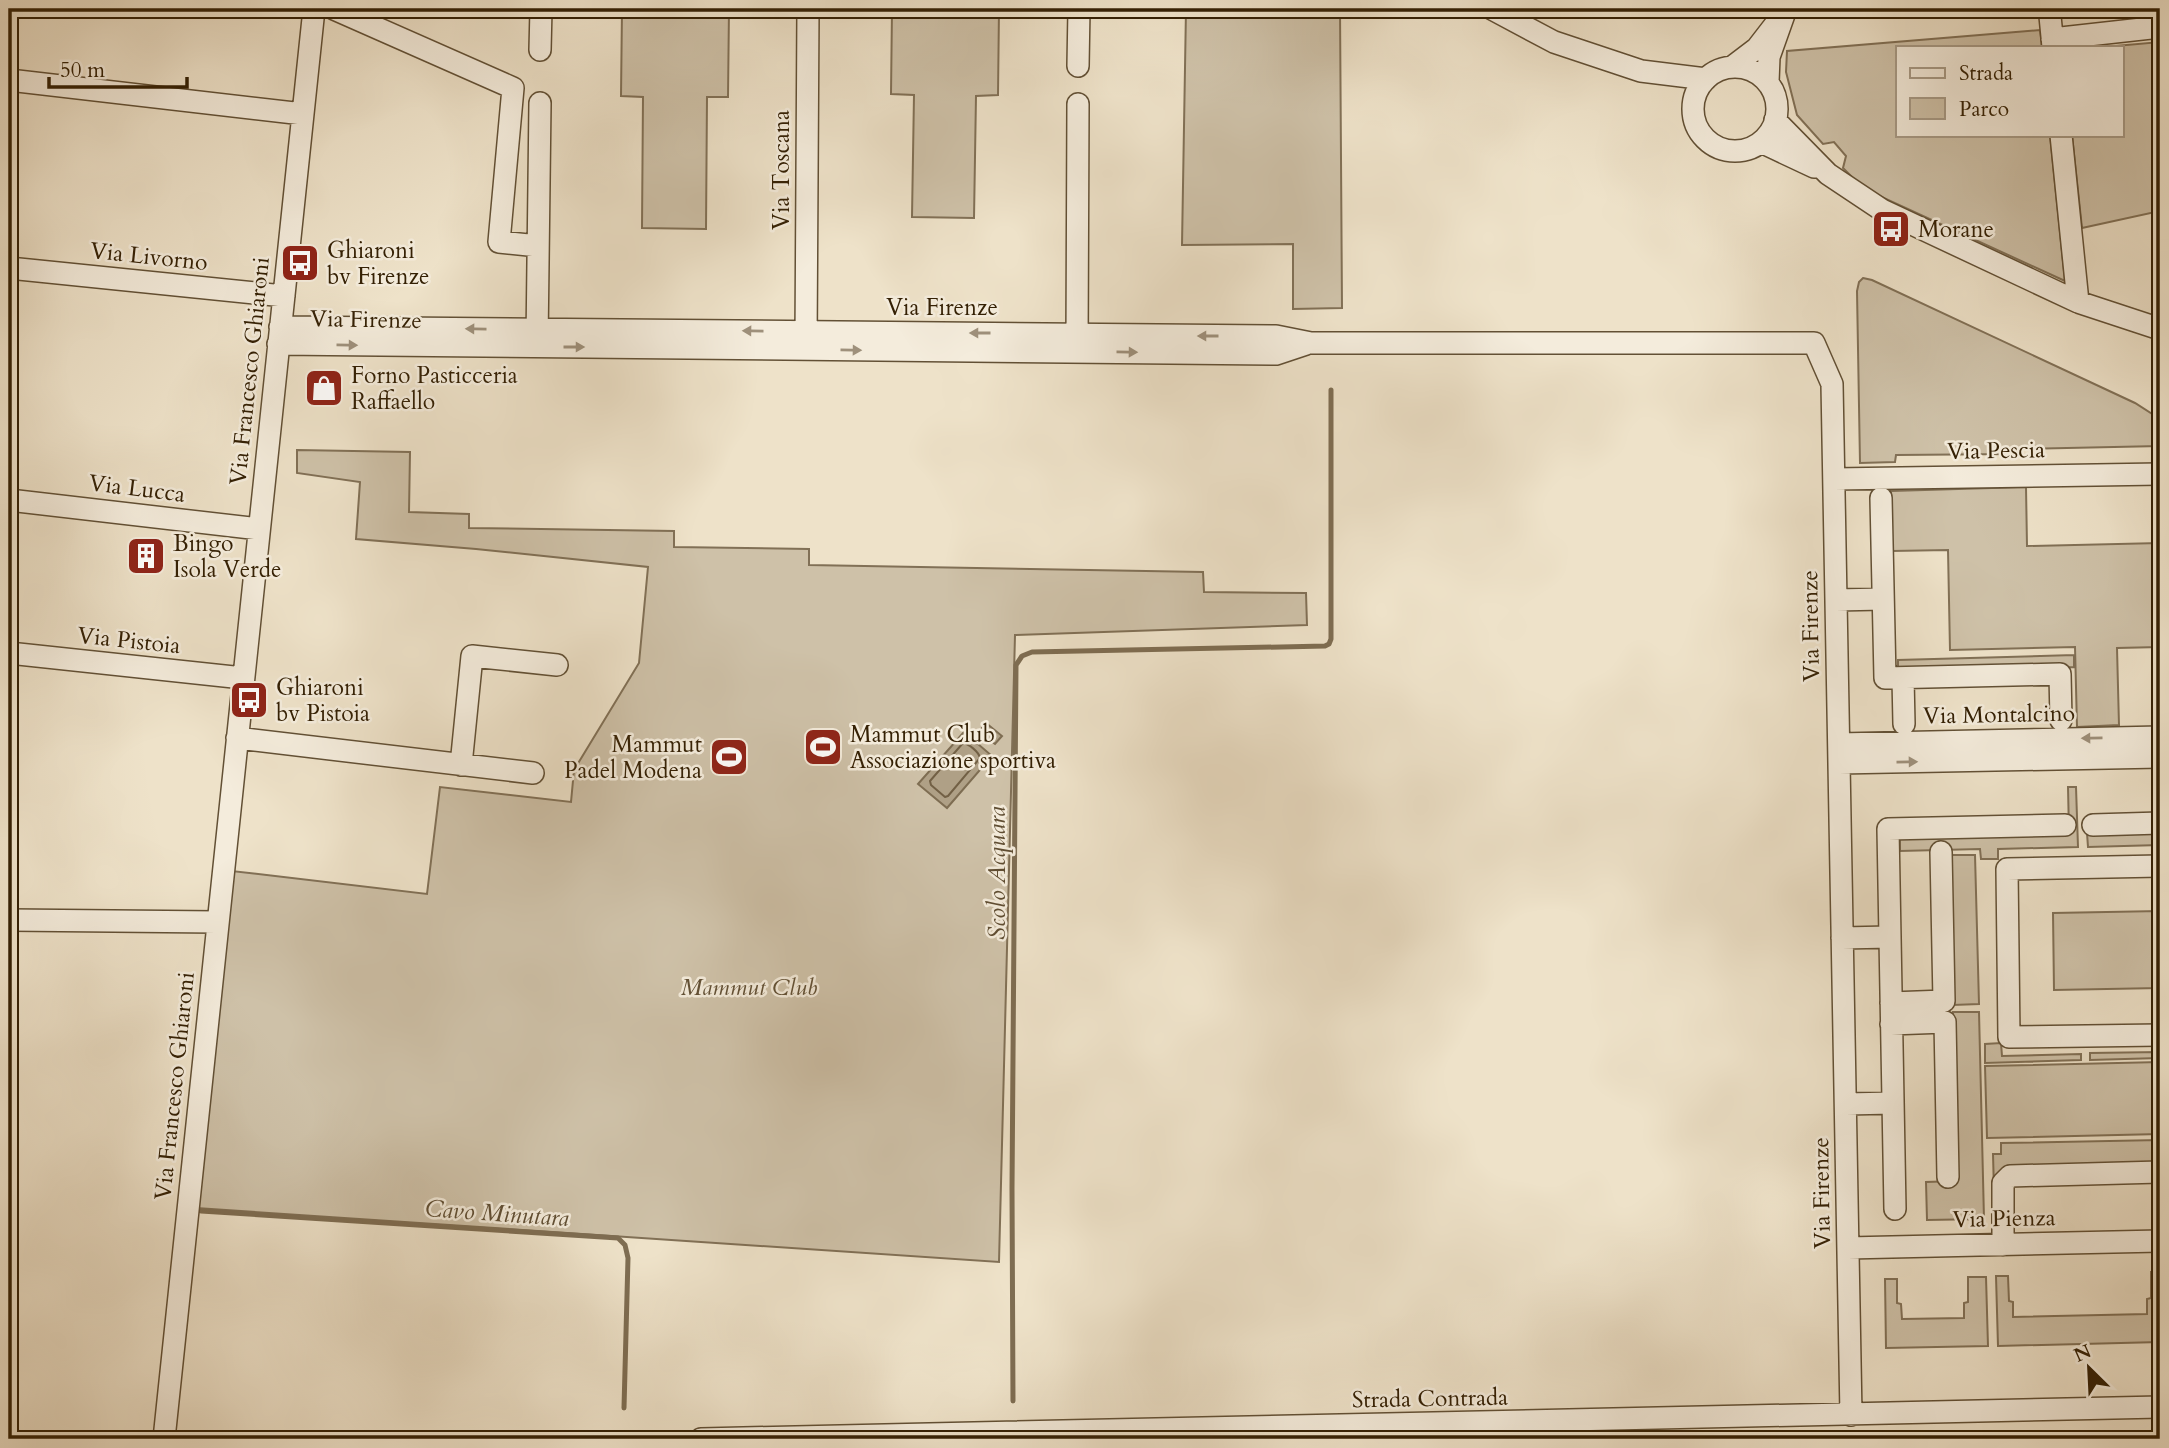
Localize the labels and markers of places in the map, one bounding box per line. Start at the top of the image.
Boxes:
bus stop icon: Morane [1870,208,1912,250]
place label: Morane [1918,214,1994,245]
place label: Ghiaroni bv Firenze [327,235,429,292]
bus stop icon: Ghiaroni bv Firenze [279,242,321,284]
place label: Forno Pasticceria Raffaello [351,360,518,417]
shop icon: Forno Pasticceria Raffaello [303,367,345,409]
place label: Bingo Isola Verde [173,528,281,585]
building icon: Bingo Isola Verde [125,535,167,577]
place label: Ghiaroni bv Pistoia [276,672,370,729]
bus stop icon: Ghiaroni bv Pistoia [228,679,270,721]
place label: Mammut Club Associazione sportiva [850,719,1056,776]
sports icon: Mammut Club Associazione sportiva [802,726,844,768]
place label: Mammut Padel Modena [564,729,702,786]
sports icon: Mammut Padel Modena [708,736,750,778]

